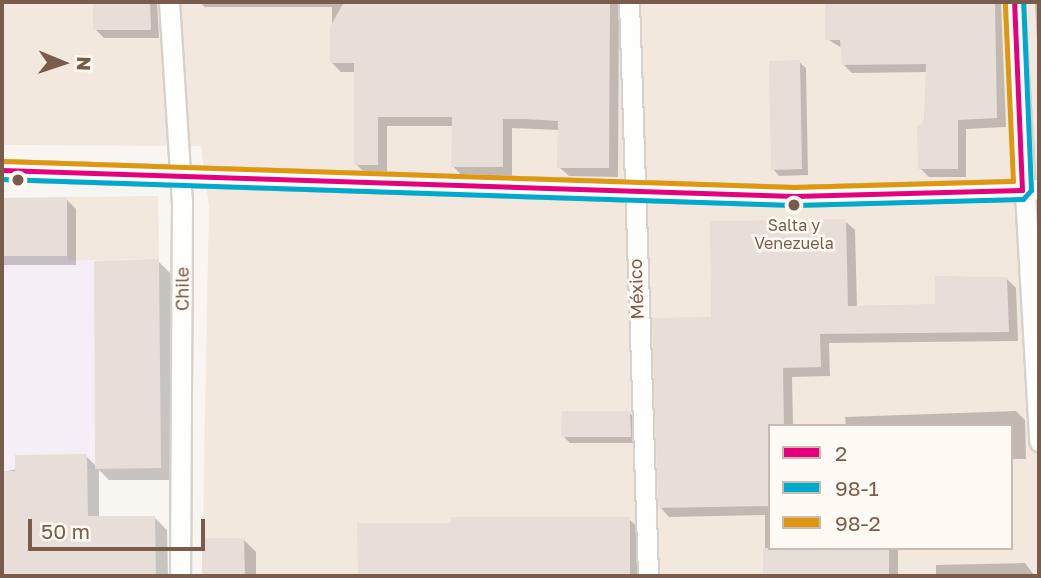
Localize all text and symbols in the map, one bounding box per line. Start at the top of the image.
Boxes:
north arrow [28,28,98,98]
text: N [73,56,96,71]
unlabelled marker [11,173,25,187]
marker: Salta y Venezuela [787,198,801,212]
place label: Salta y Venezuela [754,215,834,253]
street label: México [624,258,648,320]
street label: Chile [171,267,193,311]
legend [768,424,1013,550]
text: 2 [835,440,847,466]
text: 98-1 [835,475,879,501]
scale bar [32,504,208,548]
text: 98-2 [835,510,881,536]
text: 50 m [41,518,90,544]

